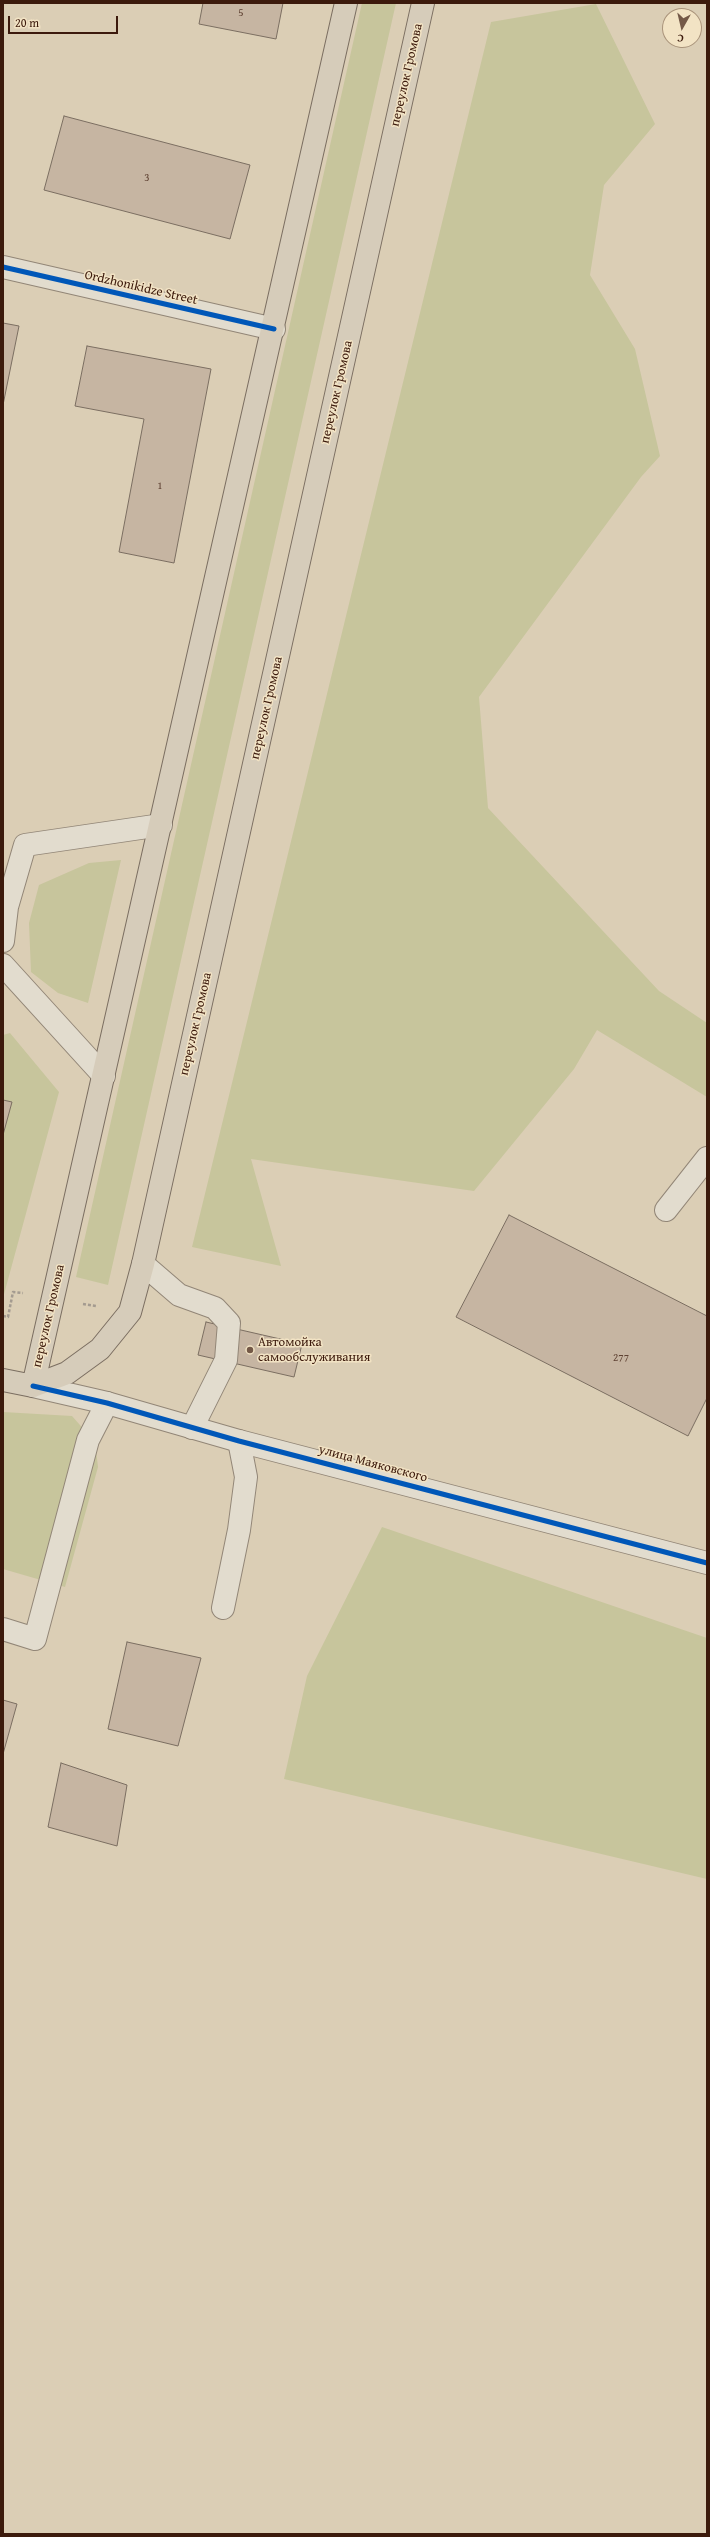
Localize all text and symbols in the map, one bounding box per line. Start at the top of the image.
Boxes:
house number: 5 [238,6,244,20]
scale bar [10,8,120,34]
north arrow [662,8,702,48]
text: 20 m [15,14,39,31]
street label: переулок Громова [388,22,426,128]
text: С [676,31,685,47]
house number: 3 [144,171,150,185]
street label: Ordzhonikidze Street [83,267,199,309]
street label: переулок Громова [318,339,356,445]
house number: 1 [157,479,163,493]
street label: переулок Громова [248,655,286,761]
street label: переулок Громова [177,971,215,1077]
street label: переулок Громова [30,1263,68,1369]
place label: Автомойка самообслуживания [258,1335,370,1366]
marker: Автомойка самообслуживания [245,1345,255,1355]
house number: 277 [613,1351,629,1365]
street label: улица Маяковского [317,1442,429,1486]

